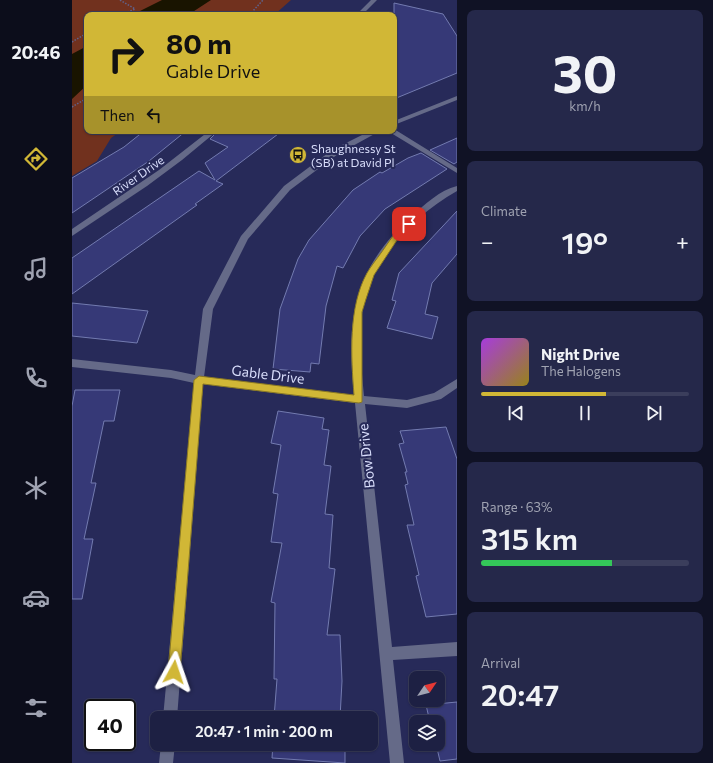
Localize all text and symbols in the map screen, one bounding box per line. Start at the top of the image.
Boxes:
text: 80 m [166,26,232,60]
icon: right [100,28,152,80]
text: 30 [553,40,617,104]
text: 20:46 [11,41,61,63]
text: Gable Drive [166,60,260,82]
text: km/h [569,98,601,114]
icon: left [143,104,165,126]
text: Then [100,106,135,124]
place label: Shaughnessy St (SB) at David Pl [311,141,396,169]
icon: directions [22,145,50,173]
bus stop icon: Shaughnessy St (SB) at David Pl [288,145,308,165]
street label: River Drive [110,152,166,198]
text: Climate [481,203,527,219]
pin [392,207,426,241]
icon: arrive [398,213,420,235]
text: 19° [562,223,608,260]
text: − [481,228,494,255]
text: + [676,228,689,255]
icon: music [22,255,50,283]
text: Night Drive [541,345,620,363]
street label: Gable Drive [231,361,305,387]
text: The Halogens [541,363,621,379]
icon: phone [22,364,50,392]
icon: previous [505,402,527,424]
icon: pause [574,402,596,424]
icon: next [643,402,665,424]
street label: Bow Drive [354,423,378,489]
icon: climate [22,474,50,502]
text: Range · 63% [481,499,552,515]
text: 315 km [481,519,578,556]
icon: car [22,584,50,612]
position arrow [153,651,195,693]
text: Arrival [481,655,520,671]
north arrow [409,671,445,707]
map controls [409,671,445,751]
text: 20:47 [481,675,559,712]
icon: filters [22,694,50,722]
speed limit sign: 40 [84,699,136,751]
button: layers [409,715,445,751]
text: 20:47 · 1 min · 200 m [195,722,333,740]

